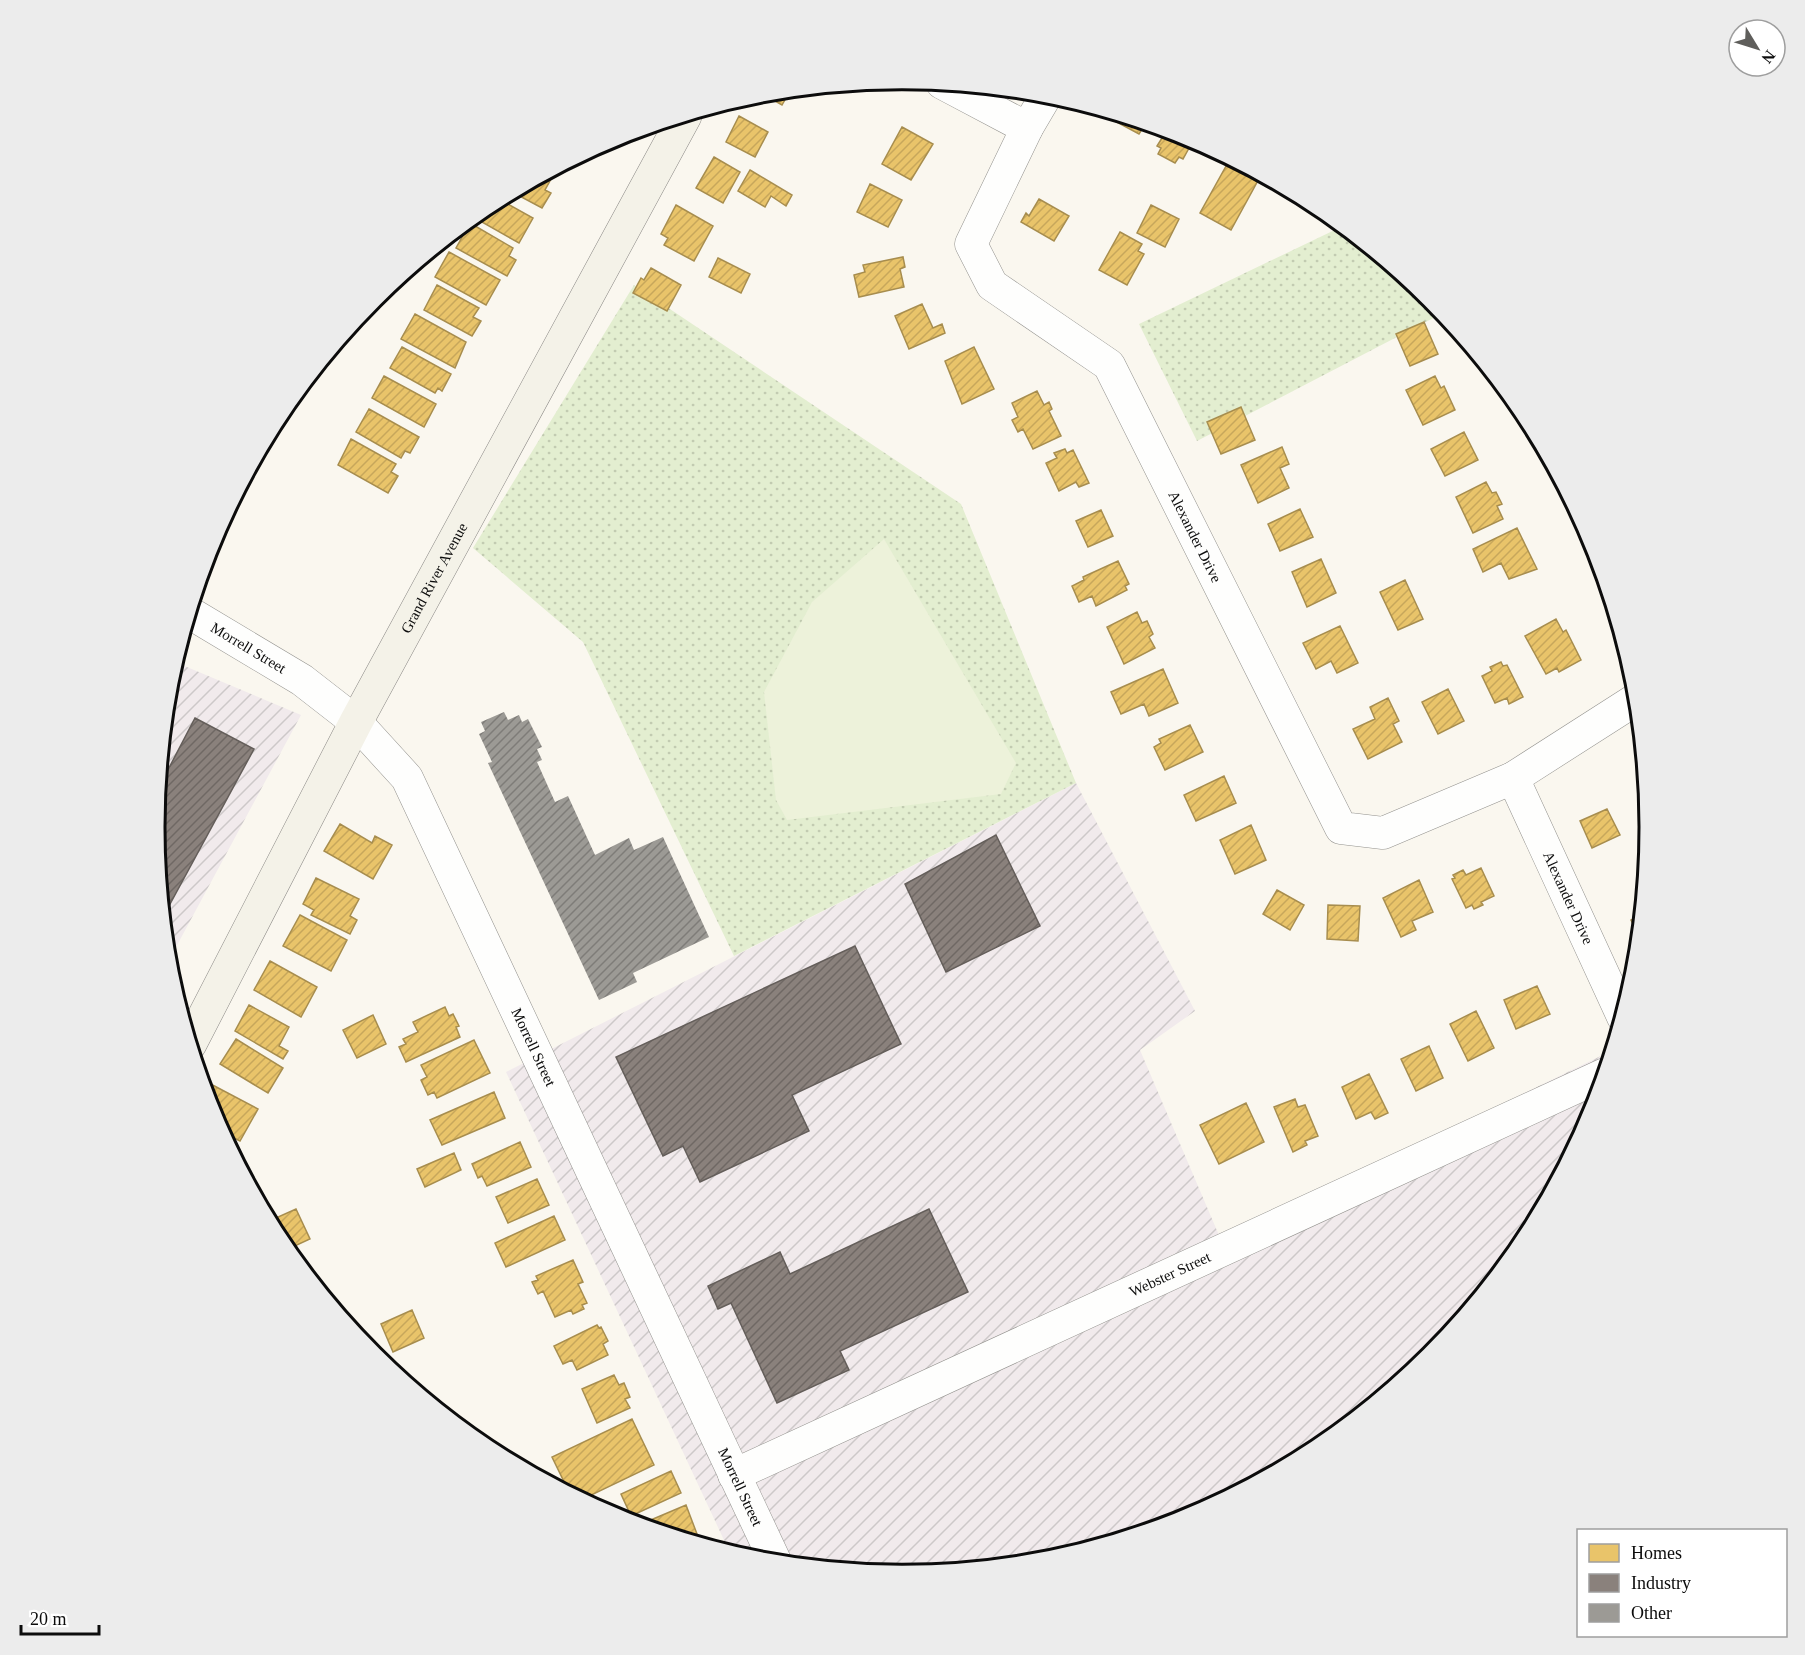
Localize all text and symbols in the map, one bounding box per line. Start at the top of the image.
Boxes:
north arrow [1727,18,1787,78]
text: N [1758,47,1779,67]
street label: Alexander Drive [1165,488,1225,585]
street label: Grand River Avenue [398,520,471,636]
street label: Morrell Street [208,619,289,677]
street label: Alexander Drive [1540,849,1597,947]
street label: Morrell Street [508,1005,559,1090]
street label: Webster Street [1127,1248,1214,1300]
street label: Morrell Street [715,1445,766,1529]
legend [1577,1529,1787,1637]
text: Homes [1631,1543,1682,1563]
text: Industry [1631,1573,1691,1593]
scale bar [21,1598,99,1636]
text: Other [1631,1603,1672,1623]
text: 20 m [30,1609,67,1629]

